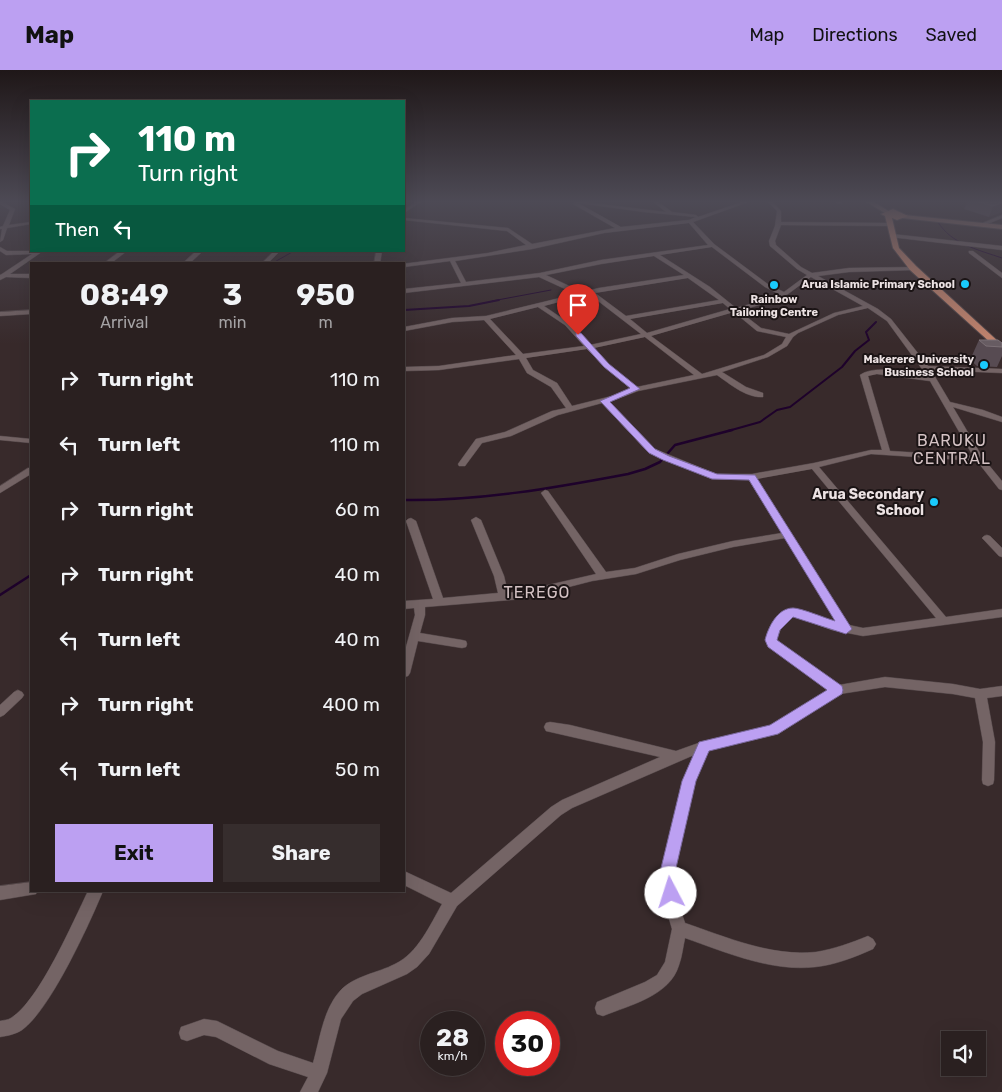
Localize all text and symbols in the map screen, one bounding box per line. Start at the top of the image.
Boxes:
text: Map [25,21,74,49]
text: Map [749,24,784,46]
text: Directions [812,24,898,46]
text: Saved [926,24,977,46]
text: 110 m [138,118,236,160]
icon: right [55,120,120,185]
text: Turn right [138,160,238,187]
icon: left [109,215,137,243]
text: Then [55,218,99,241]
text: 08:49 [80,277,169,313]
text: 3 [223,277,242,313]
text: 950 [296,277,355,313]
place label: Arua Islamic Primary School [802,278,955,291]
marker: Arua Islamic Primary School [959,278,971,290]
marker: Rainbow Tailoring Centre [768,279,780,291]
pin [557,284,599,335]
icon: arrive [564,291,592,319]
place label: Rainbow Tailoring Centre [730,293,818,319]
text: Arrival [100,313,148,332]
text: min [219,313,246,332]
text: m [319,313,333,332]
place label: Makerere University Business School [863,353,974,379]
marker: Makerere University Business School [978,359,990,371]
icon: right [55,366,83,394]
text: Turn right [98,368,193,391]
text: 110 m [330,368,380,391]
icon: left [55,431,83,459]
district label: BARUKU CENTRAL [913,431,991,468]
text: Turn left [98,433,180,456]
text: 110 m [330,433,380,456]
place label: Arua Secondary School [812,486,925,519]
icon: right [55,496,83,524]
marker: Arua Secondary School [928,496,940,508]
text: Turn right [98,498,193,521]
text: 60 m [335,498,380,521]
icon: right [55,561,83,589]
text: Turn right [98,563,193,586]
text: 40 m [335,563,380,586]
district label: TEREGO [504,583,570,602]
icon: left [55,626,83,654]
text: Turn left [98,628,180,651]
text: 40 m [335,628,380,651]
icon: right [55,691,83,719]
text: Turn right [98,693,193,716]
text: 400 m [323,693,380,716]
icon: left [55,756,83,784]
text: Turn left [98,758,180,781]
text: 50 m [335,758,380,781]
button: Exit [55,824,213,882]
button: Share [223,824,380,882]
position arrow [644,866,696,918]
speed limit sign: 30 [495,1011,560,1076]
text: 28 [436,1023,469,1052]
map controls [941,1031,986,1076]
button: sound [941,1031,986,1076]
text: km/h [438,1049,467,1063]

